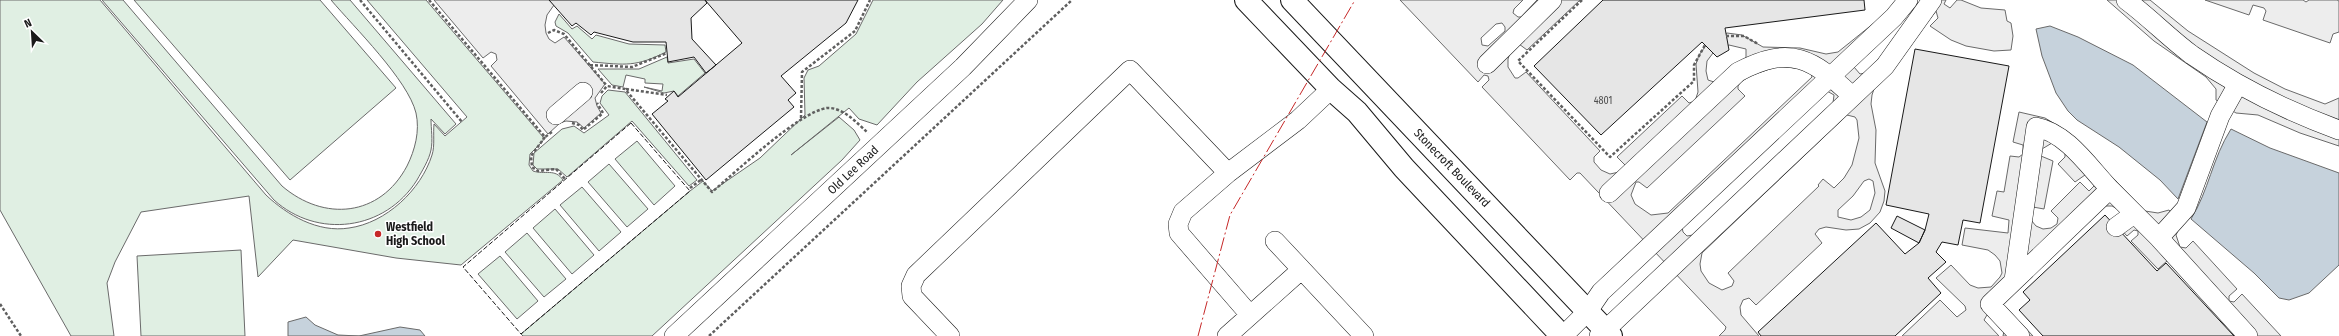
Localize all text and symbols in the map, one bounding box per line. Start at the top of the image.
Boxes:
north arrow [12,12,52,52]
text: N [22,16,34,31]
house number: 4801 [1594,95,1612,107]
street label: Stonecroft Boulevard [1411,126,1493,210]
street label: Old Lee Road [825,143,881,197]
place label: Westfield High School [386,220,446,248]
marker: Westfield High School [373,229,383,239]

